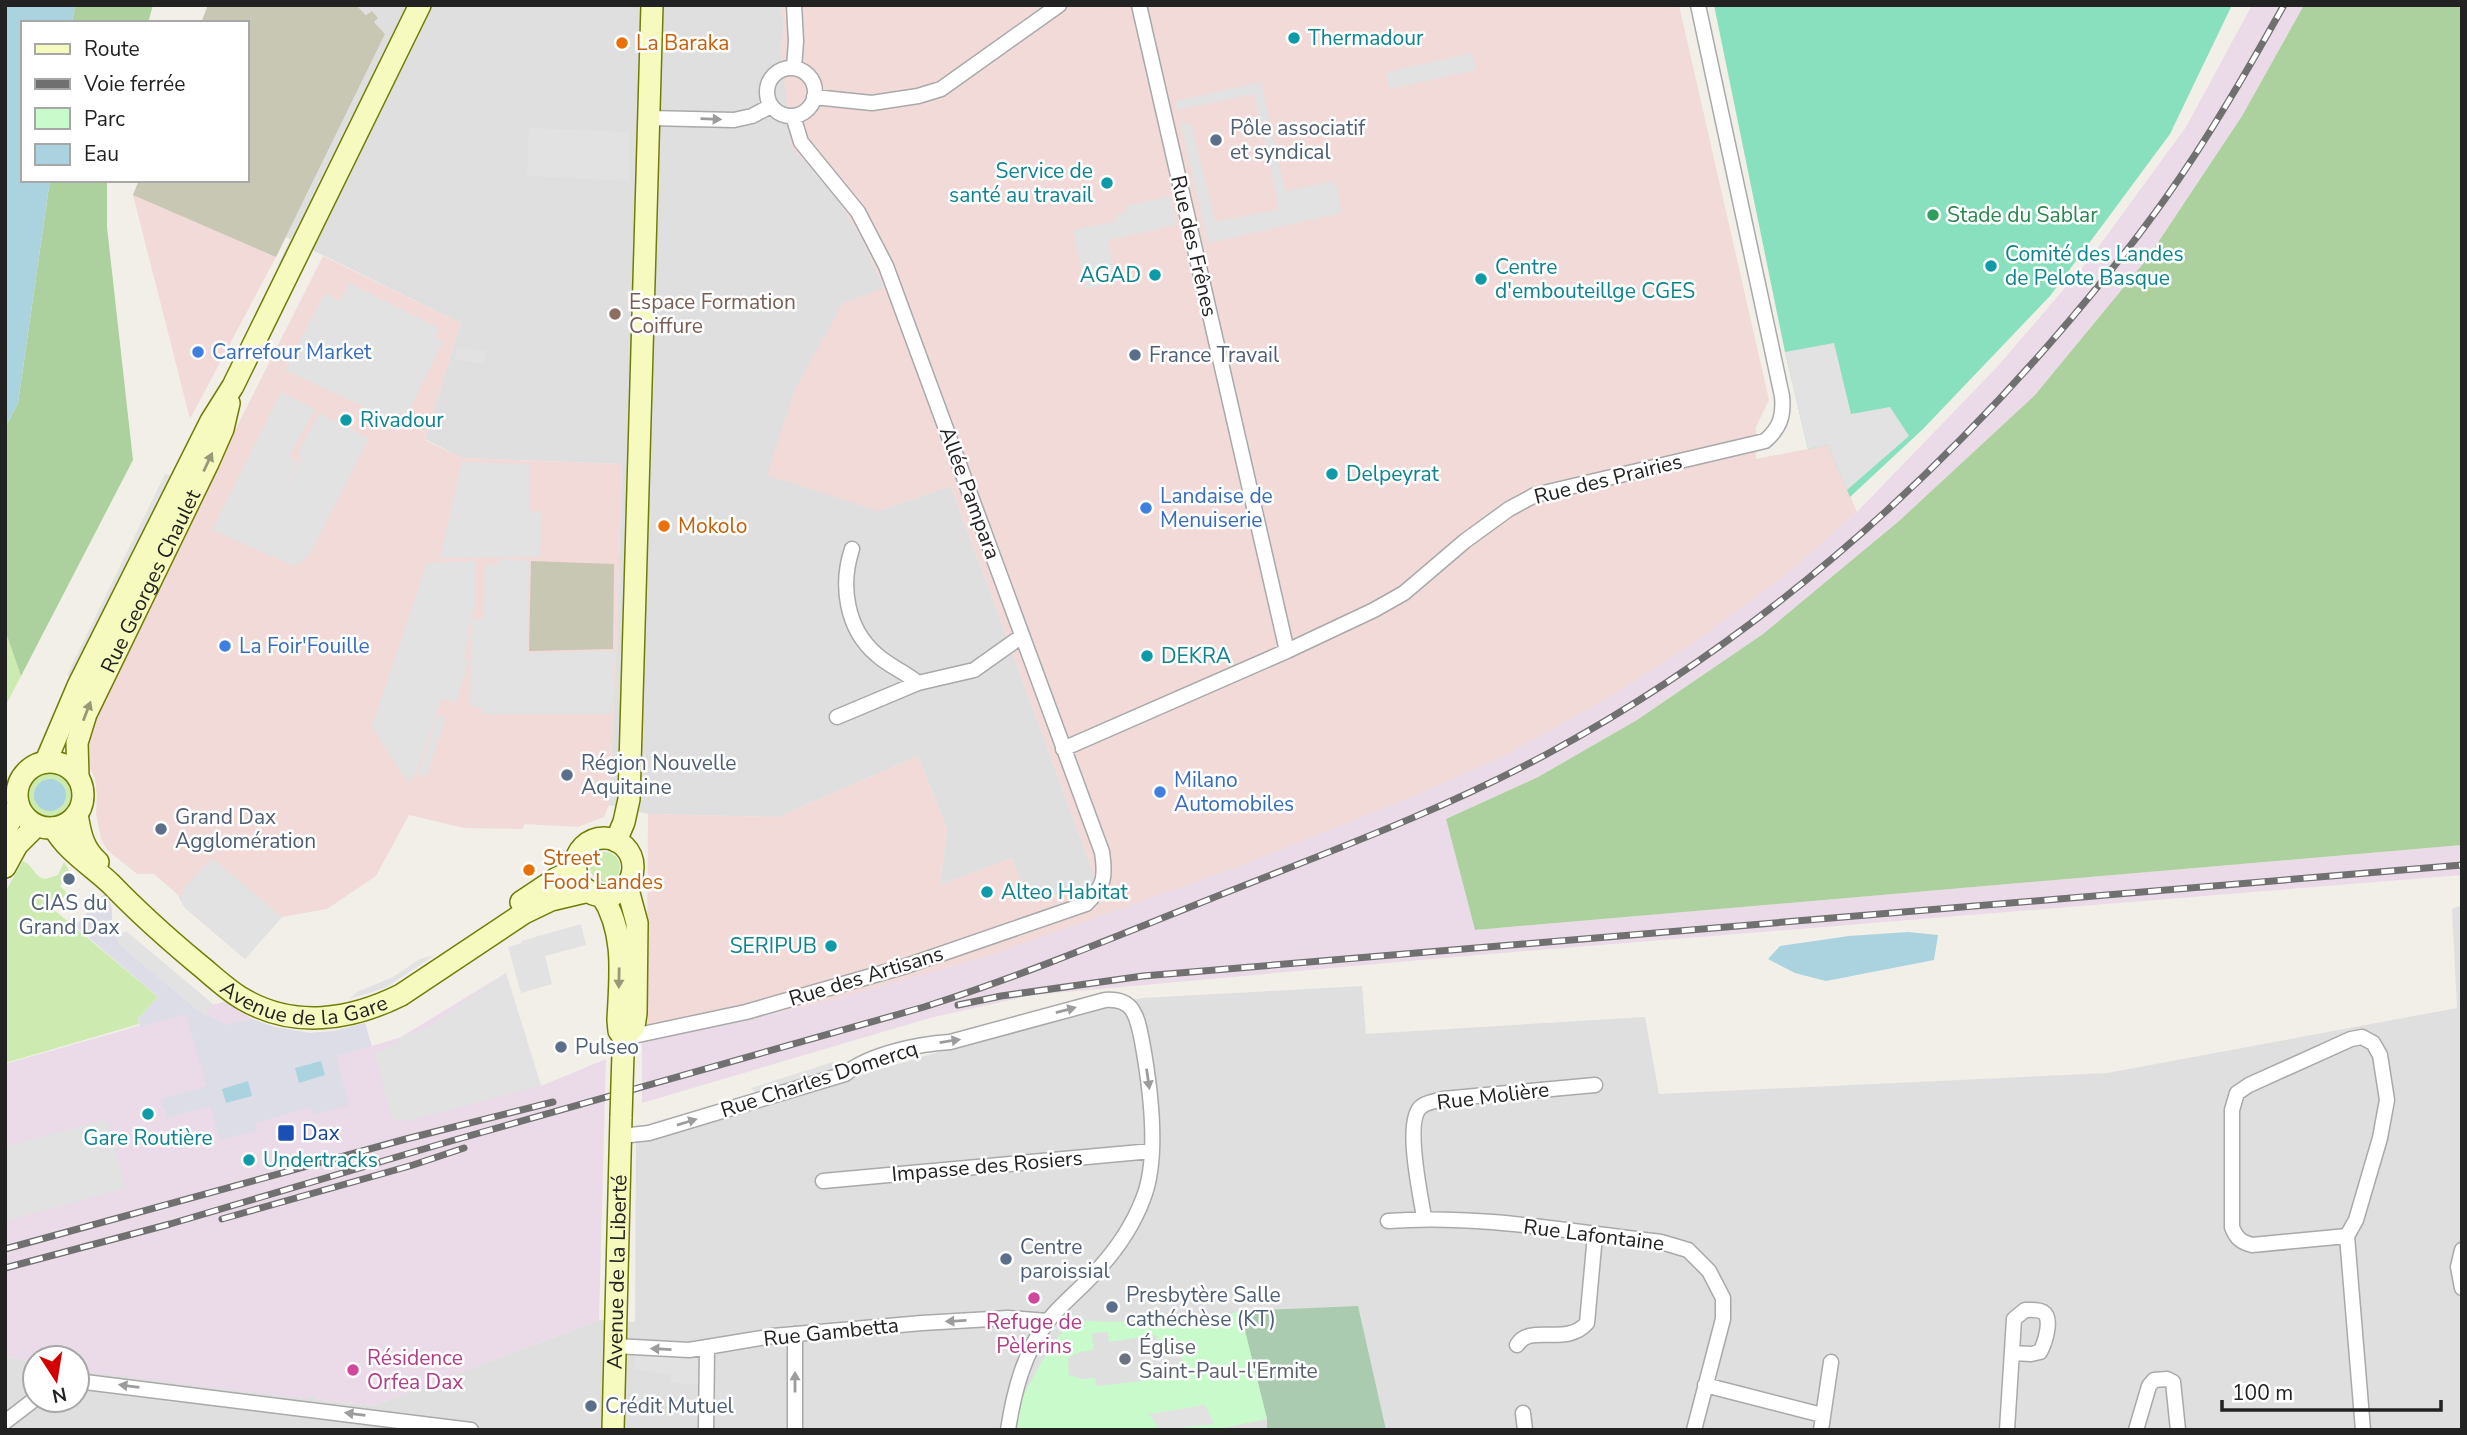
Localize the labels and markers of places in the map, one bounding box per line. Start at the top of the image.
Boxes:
place label: Thermadour [1308,24,1424,52]
place label: La Baraka [636,29,729,57]
marker: Thermadour [1286,30,1302,46]
marker: La Baraka [614,35,630,51]
place label: Pôle associatif et syndical [1230,114,1366,166]
marker: Pôle associatif et syndical [1208,132,1224,148]
place label: Service de santé au travail [949,157,1094,209]
marker: Service de santé au travail [1099,175,1115,191]
place label: Stade du Sablar [1947,201,2098,229]
marker: Stade du Sablar [1925,207,1941,223]
place label: Comité des Landes de Pelote Basque [2005,240,2184,292]
place label: Centre d'embouteillge CGES [1495,253,1695,305]
marker: Comité des Landes de Pelote Basque [1983,258,1999,274]
place label: AGAD [1080,261,1141,289]
marker: AGAD [1147,267,1163,283]
marker: Centre d'embouteillge CGES [1473,271,1489,287]
place label: Espace Formation Coiffure [629,288,796,340]
marker: Espace Formation Coiffure [607,306,623,322]
place label: Carrefour Market [212,338,372,366]
place label: France Travail [1149,341,1280,369]
marker: Carrefour Market [190,344,206,360]
marker: France Travail [1127,347,1143,363]
place label: Rivadour [360,406,444,434]
marker: Rivadour [338,412,354,428]
place label: Delpeyrat [1346,460,1440,488]
marker: Delpeyrat [1324,466,1340,482]
place label: Landaise de Menuiserie [1160,482,1273,534]
marker: Landaise de Menuiserie [1138,500,1154,516]
place label: Mokolo [678,512,747,540]
marker: Mokolo [656,518,672,534]
place label: La Foir'Fouille [239,632,370,660]
marker: La Foir'Fouille [217,638,233,654]
place label: DEKRA [1161,642,1231,670]
marker: DEKRA [1139,648,1155,664]
place label: Région Nouvelle Aquitaine [581,749,737,801]
place label: Milano Automobiles [1174,766,1294,818]
marker: Région Nouvelle Aquitaine [559,767,575,783]
marker: Milano Automobiles [1152,784,1168,800]
place label: Grand Dax Agglomération [175,803,316,855]
marker: Grand Dax Agglomération [153,821,169,837]
place label: Street Food Landes [543,844,663,896]
marker: Street Food Landes [521,862,537,878]
marker: CIAS du Grand Dax [61,871,77,887]
place label: Alteo Habitat [1001,878,1129,906]
marker: Alteo Habitat [979,884,995,900]
place label: CIAS du Grand Dax [18,889,120,941]
place label: SERIPUB [730,932,817,960]
marker: SERIPUB [823,938,839,954]
place label: Pulseo [575,1033,639,1061]
marker: Pulseo [553,1039,569,1055]
marker: Gare Routière [140,1106,156,1122]
place label: Dax [302,1119,340,1147]
marker: Dax [276,1123,296,1143]
place label: Gare Routière [83,1124,213,1152]
place label: Undertracks [263,1146,378,1174]
marker: Undertracks [241,1152,257,1168]
place label: Centre paroissial [1020,1233,1111,1285]
marker: Centre paroissial [998,1251,1014,1267]
place label: Presbytère Salle cathéchèse (KT) [1126,1281,1281,1333]
marker: Refuge de Pèlerins [1026,1290,1042,1306]
marker: Presbytère Salle cathéchèse (KT) [1104,1299,1120,1315]
place label: Refuge de Pèlerins [986,1308,1082,1360]
place label: Église Saint-Paul-l'Ermite [1139,1333,1318,1385]
place label: Résidence Orfea Dax [367,1344,463,1396]
marker: Église Saint-Paul-l'Ermite [1117,1351,1133,1367]
marker: Résidence Orfea Dax [345,1362,361,1378]
place label: Crédit Mutuel [605,1392,735,1420]
marker: Crédit Mutuel [583,1398,599,1414]

